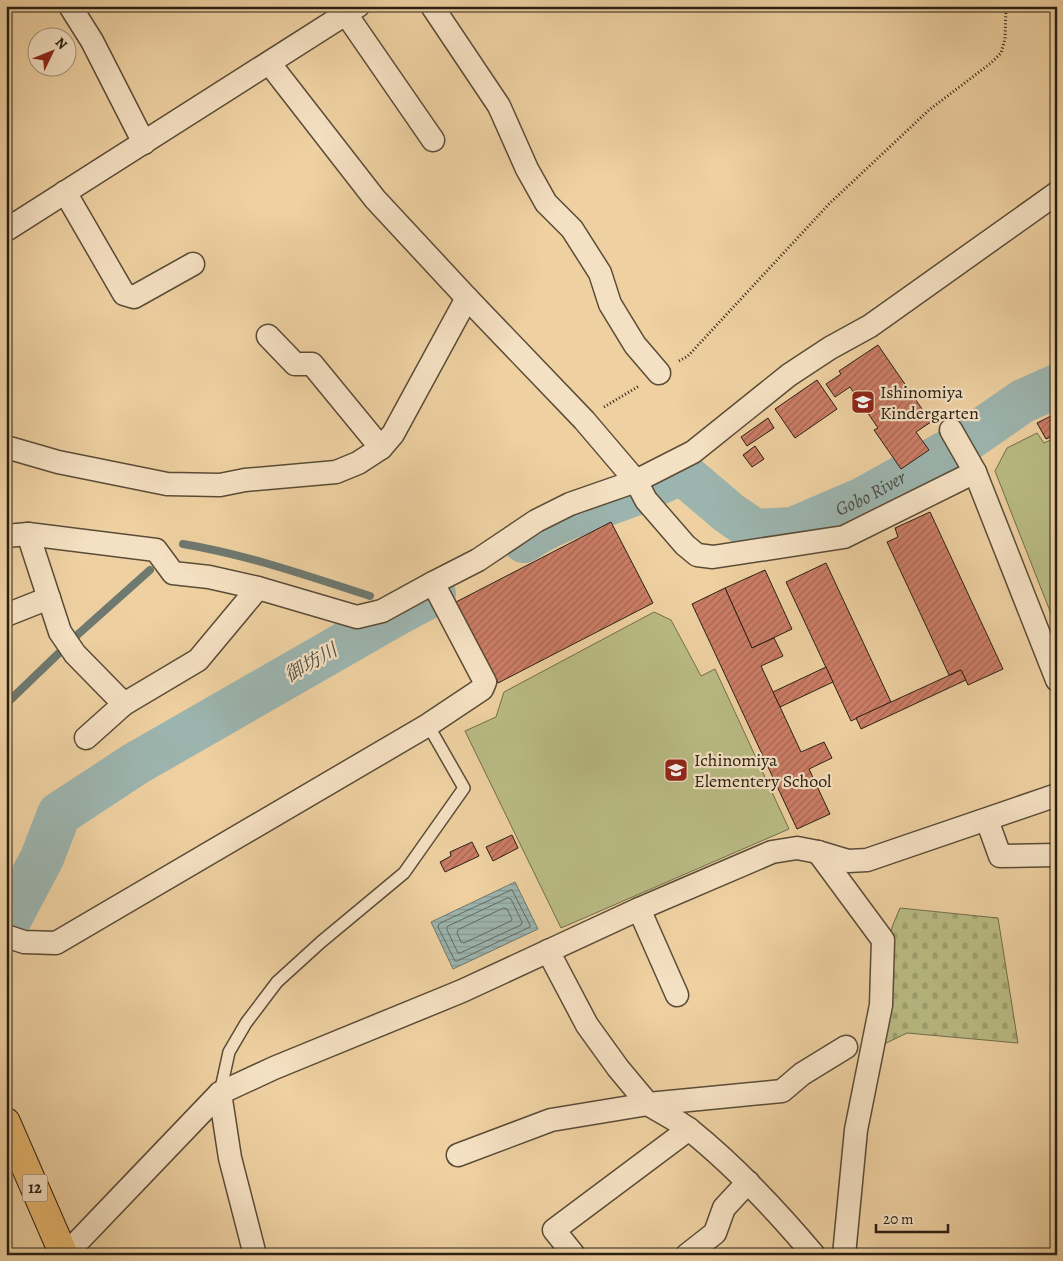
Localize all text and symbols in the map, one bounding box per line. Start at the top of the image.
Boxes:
north arrow [28,28,78,78]
text: N [51,33,72,54]
place label: Ishinomiya Kindergarten [880,380,979,425]
school or university icon: Ishinomiya Kindergarten [850,389,876,415]
water label: Gobo River [831,464,912,522]
water label: 御坊川 [280,636,344,689]
place label: Ichinomiya Elementery School [694,748,832,793]
school or university icon: Ichinomiya Elementery School [663,757,689,783]
road number: 12 [22,1174,48,1202]
scale bar [876,1201,948,1233]
text: 20 m [883,1209,914,1229]

